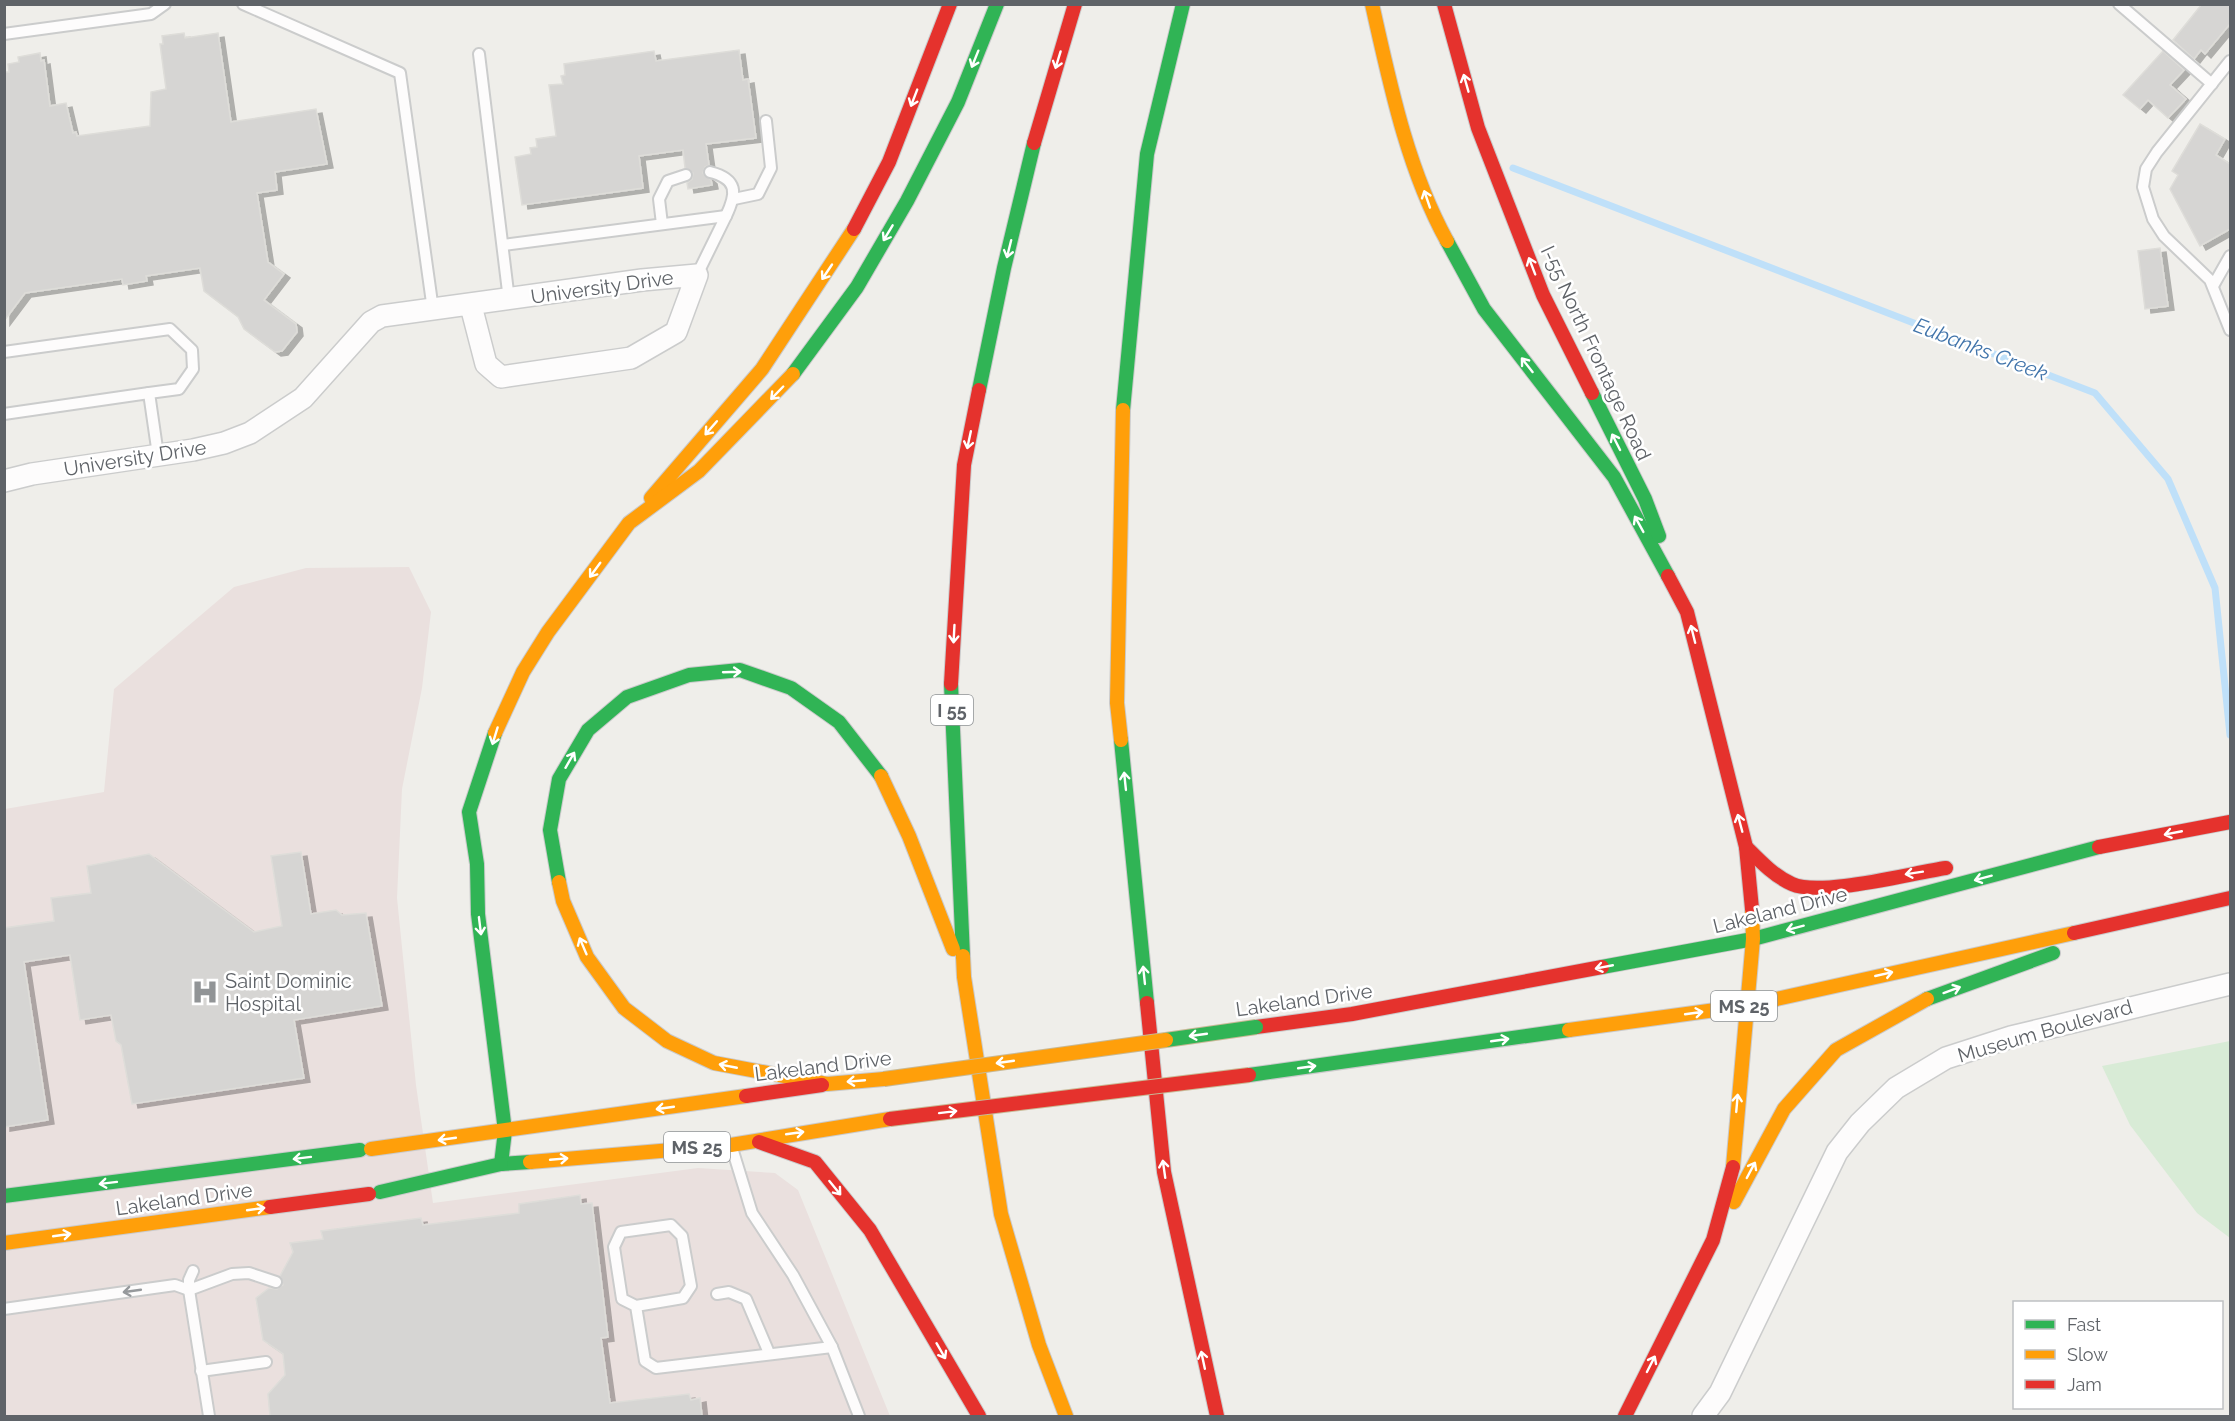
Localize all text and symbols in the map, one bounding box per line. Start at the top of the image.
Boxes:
one-way arrow [969,49,980,68]
one-way arrow [1051,50,1062,69]
one-way arrow [1459,74,1471,93]
one-way arrow [907,88,918,107]
one-way arrow [1420,190,1431,209]
one-way arrow [882,224,894,241]
one-way arrow [1002,239,1014,258]
street label: I-55 North Frontage Road [1536,242,1656,464]
one-way arrow [1525,258,1536,276]
one-way arrow [821,264,833,280]
street label: University Drive [529,265,675,309]
water label: Eubanks Creek [1911,312,2051,386]
one-way arrow [1521,357,1534,373]
one-way arrow [770,385,784,400]
one-way arrow [704,420,718,435]
one-way arrow [963,430,974,449]
one-way arrow [1610,433,1622,451]
street label: University Drive [62,435,208,481]
one-way arrow [1633,516,1645,533]
one-way arrow [589,562,601,578]
one-way arrow [949,624,960,644]
one-way arrow [1686,625,1698,644]
one-way arrow [721,666,741,677]
road number: I 55 [931,695,973,725]
one-way arrow [489,726,500,745]
one-way arrow [565,752,577,769]
one-way arrow [1119,771,1130,791]
one-way arrow [1733,814,1745,833]
one-way arrow [2164,828,2183,839]
one-way arrow [1904,868,1924,879]
one-way arrow [1974,872,1993,884]
street label: Lakeland Drive [1710,882,1850,938]
one-way arrow [475,916,486,936]
one-way arrow [1786,922,1805,934]
one-way arrow [576,938,588,956]
one-way arrow [1595,962,1614,973]
one-way arrow [1138,965,1149,985]
one-way arrow [1874,968,1894,979]
place label: Saint Dominic Hospital [225,969,352,1016]
hospital icon: Saint Dominic Hospital [190,977,220,1007]
street label: Lakeland Drive [1234,979,1374,1021]
one-way arrow [1942,984,1961,995]
road number: MS 25 [1711,991,1777,1021]
street label: Museum Boulevard [1955,995,2135,1067]
one-way arrow [1683,1008,1703,1019]
one-way arrow [1189,1030,1208,1041]
one-way arrow [1490,1035,1510,1046]
street label: Lakeland Drive [753,1046,893,1086]
one-way arrow [995,1056,1015,1067]
one-way arrow [719,1060,738,1071]
one-way arrow [1297,1062,1317,1073]
one-way arrow [846,1076,866,1087]
one-way arrow [1732,1093,1743,1113]
one-way arrow [656,1102,675,1113]
one-way arrow [938,1106,958,1117]
one-way arrow [784,1128,804,1139]
road number: MS 25 [664,1132,730,1162]
one-way arrow [438,1133,458,1144]
one-way arrow [292,1152,312,1163]
one-way arrow [549,1153,569,1164]
one-way arrow [1158,1159,1169,1179]
one-way arrow [1746,1162,1757,1180]
one-way arrow [99,1178,119,1189]
street label: Lakeland Drive [114,1178,254,1220]
one-way arrow [829,1180,842,1196]
one-way arrow [245,1203,265,1214]
one-way arrow [52,1229,72,1240]
one-way arrow [123,1286,142,1297]
legend [2013,1301,2223,1409]
text: Fast [2067,1314,2101,1335]
one-way arrow [935,1343,947,1360]
text: Slow [2067,1344,2108,1365]
one-way arrow [1197,1350,1208,1370]
one-way arrow [1646,1356,1658,1374]
text: Jam [2067,1374,2102,1395]

